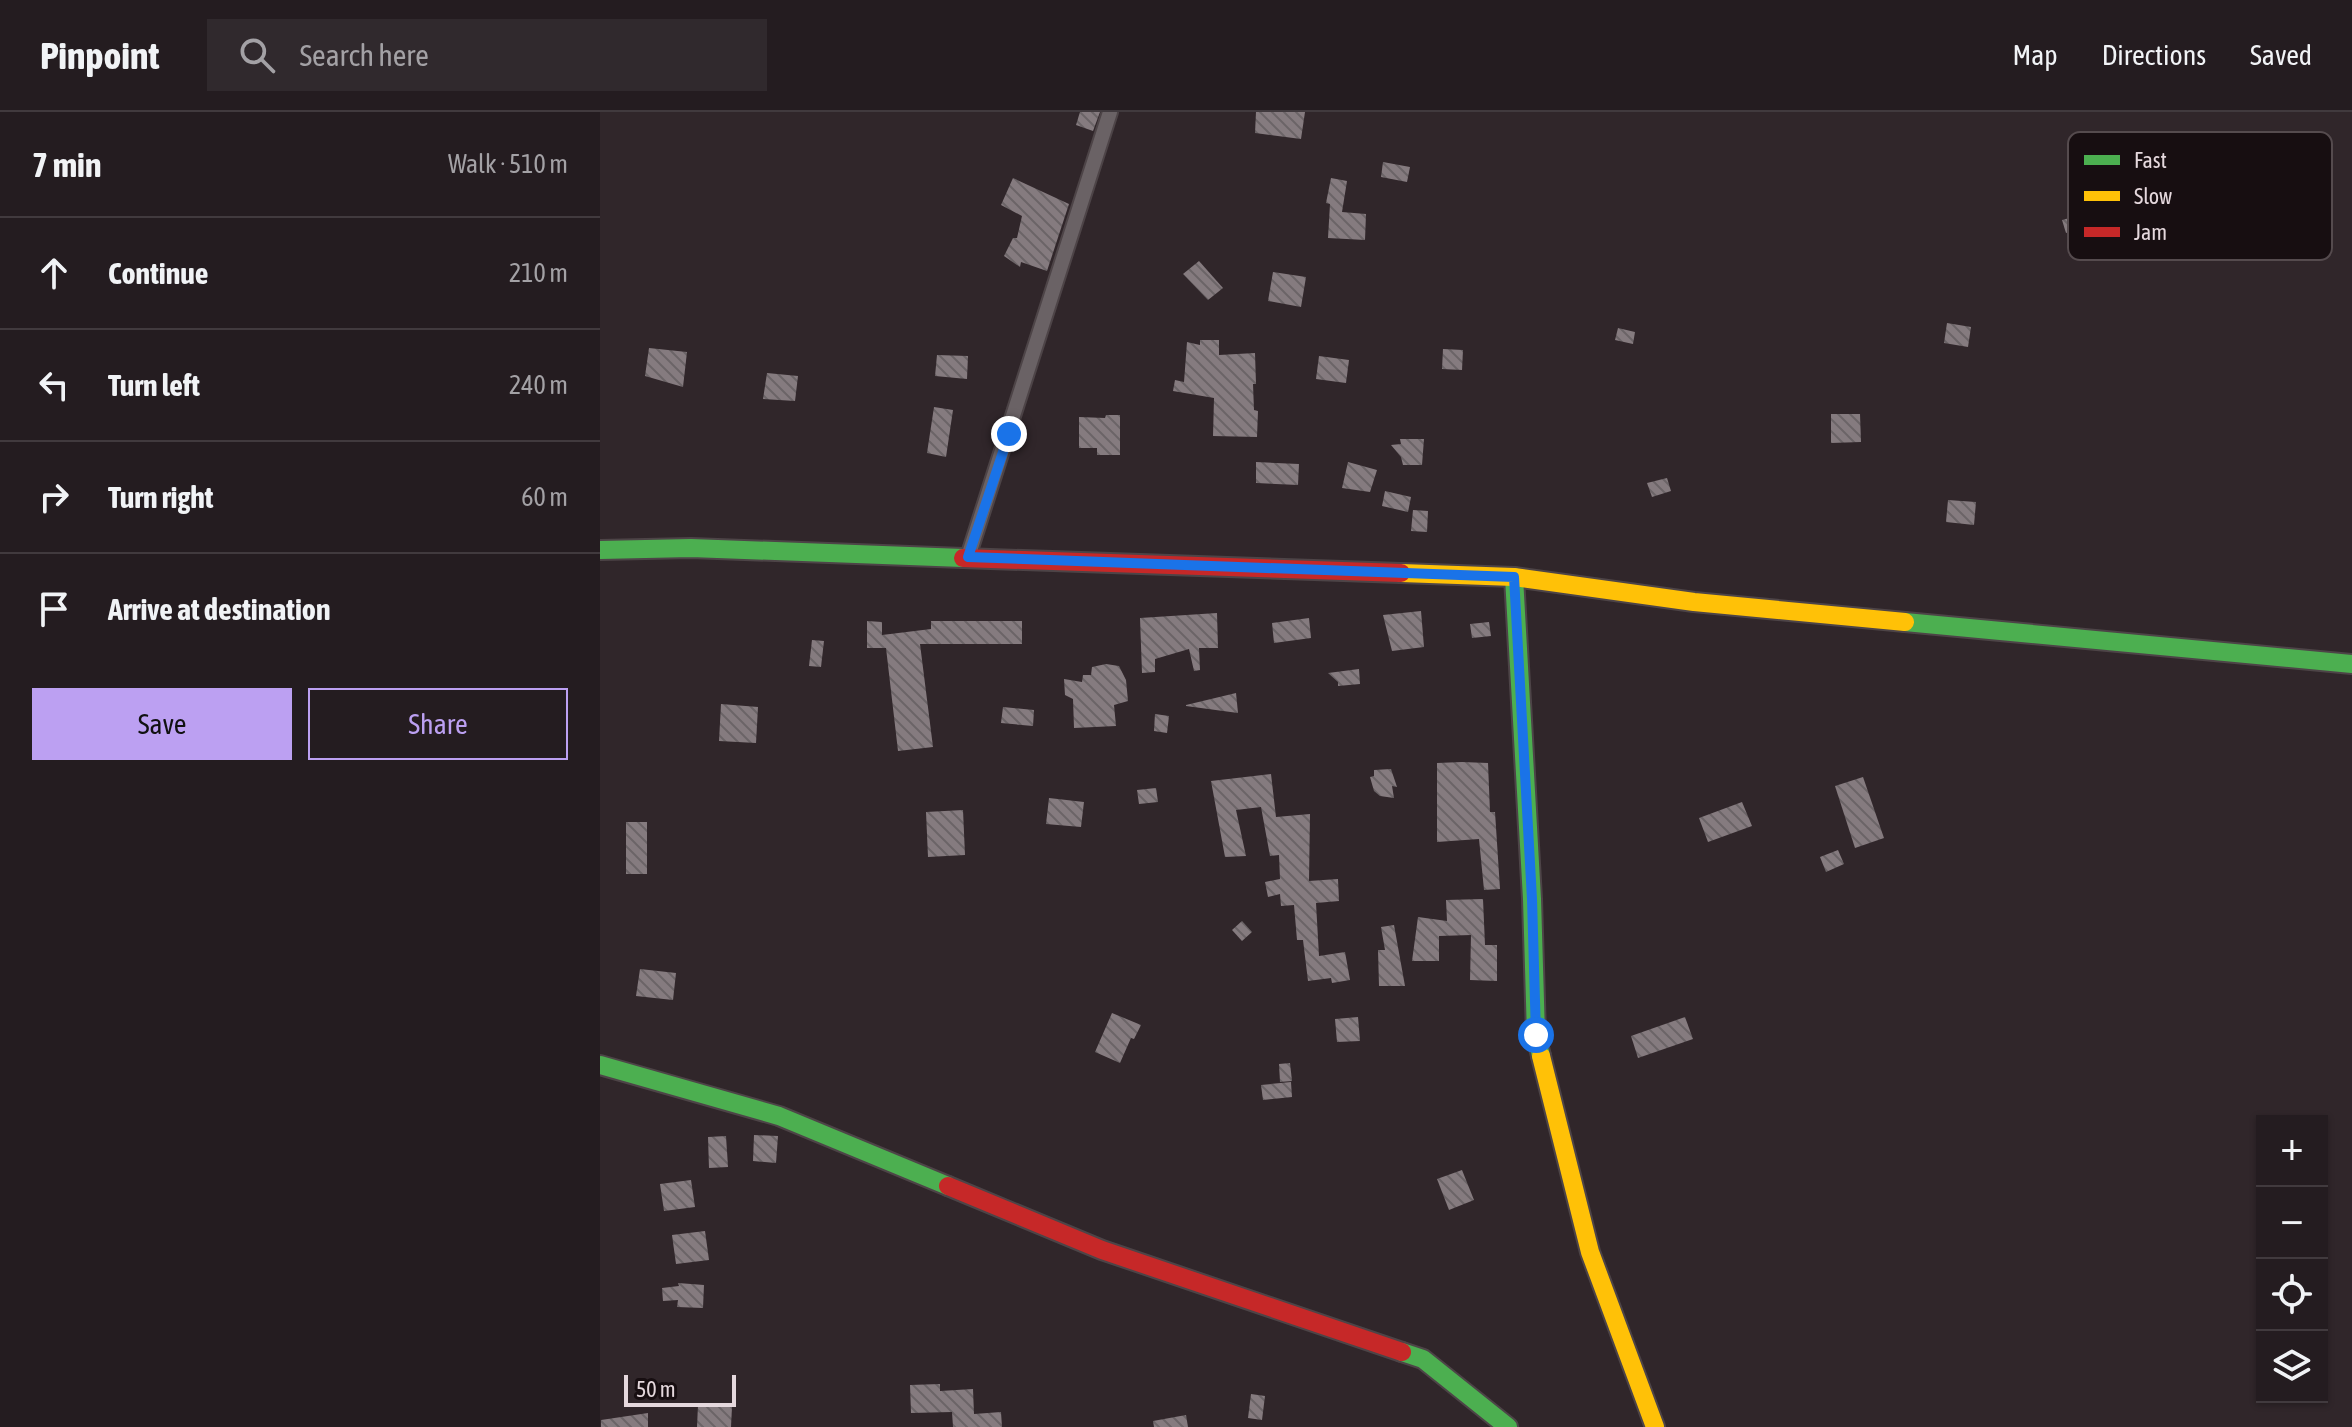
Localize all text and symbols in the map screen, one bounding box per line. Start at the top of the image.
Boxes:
search box [207,19,767,91]
icon: search [235,33,279,77]
text: Pinpoint [40,34,159,77]
text: Search here [299,38,429,72]
text: Map [2013,39,2058,71]
text: Directions [2102,39,2206,71]
text: Saved [2250,39,2312,71]
legend [2068,132,2332,260]
text: 7 min [32,145,101,184]
text: Fast [2134,147,2167,173]
text: Walk · 510 m [448,149,568,179]
text: Slow [2134,183,2172,209]
text: Jam [2134,219,2167,245]
icon: ahead [32,251,76,295]
text: Continue [108,256,208,290]
text: 210 m [509,258,568,288]
icon: left [32,363,76,407]
text: Turn left [108,368,200,402]
text: 240 m [509,370,568,400]
route end [991,416,1027,452]
icon: right [32,475,76,519]
text: Turn right [108,480,214,514]
text: 60 m [521,482,568,512]
icon: arrive [32,587,76,631]
text: Arrive at destination [108,592,330,626]
button: Save [32,688,292,760]
button: Share [308,688,568,760]
route start [1518,1017,1554,1053]
map controls [2256,1115,2328,1403]
button: + [2256,1115,2328,1187]
button: − [2256,1187,2328,1259]
button: locate [2256,1259,2328,1331]
button: layers [2256,1331,2328,1403]
scale bar [624,1371,736,1407]
text: 50 m [636,1376,676,1402]

